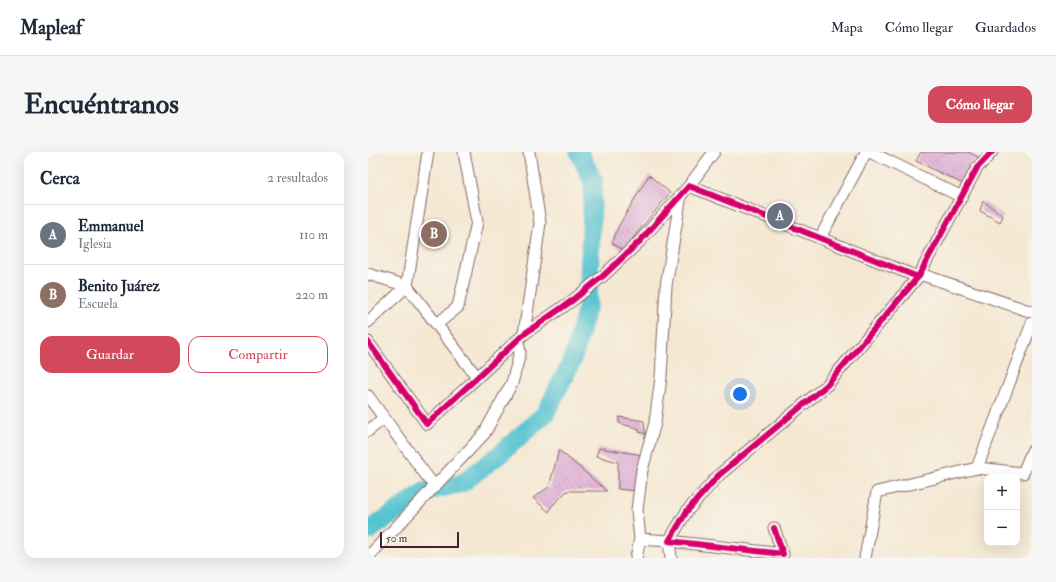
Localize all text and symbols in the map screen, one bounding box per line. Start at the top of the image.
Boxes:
text: Mapleaf [20,16,82,40]
text: Mapa [831,19,863,36]
text: Cómo llegar [885,19,953,36]
text: Guardados [975,19,1036,36]
button: Cómo llegar [928,86,1032,123]
text: Encuéntranos [24,87,179,122]
text: Cerca [40,168,80,189]
text: 2 resultados [267,170,328,186]
pin: A [767,201,793,231]
text: Emmanuel [78,217,144,236]
pin: B [421,219,447,249]
text: A [49,227,57,243]
text: 110 m [299,227,328,243]
text: Iglesia [78,236,112,252]
text: Benito Juárez [78,277,160,296]
text: B [49,287,57,303]
text: 220 m [295,287,328,303]
text: Escuela [78,296,118,312]
button: Guardar [40,336,180,373]
button: Compartir [188,336,328,373]
your location [730,384,750,404]
map controls [984,474,1020,546]
button: + [984,474,1020,510]
button: − [984,510,1020,546]
scale bar [380,530,459,549]
text: 50 m [386,532,407,545]

